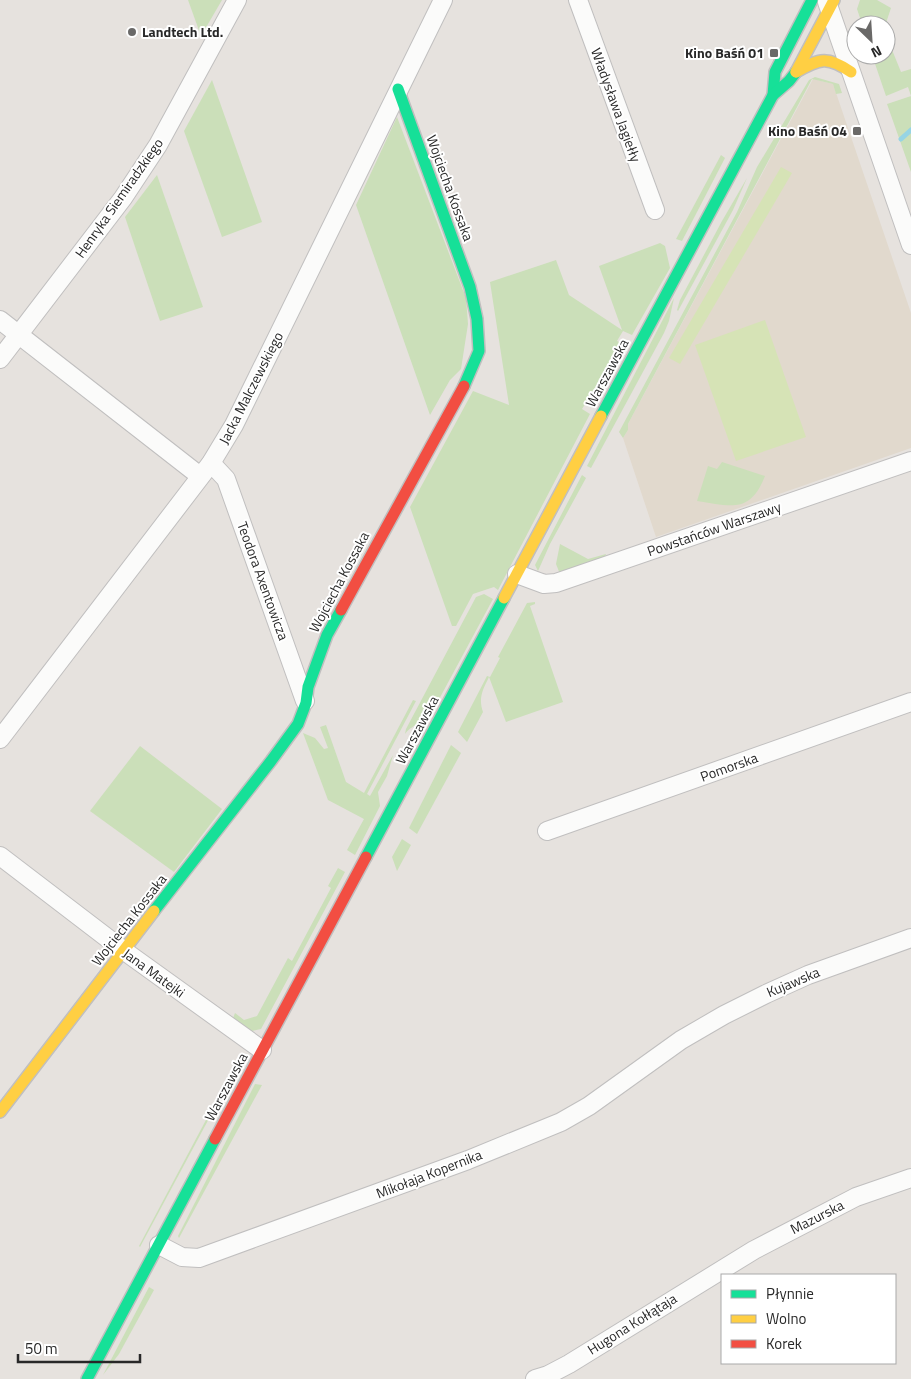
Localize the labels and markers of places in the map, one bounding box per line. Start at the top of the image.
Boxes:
place label: Landtech Ltd. [142,21,223,42]
marker: Landtech Ltd. [126,26,138,38]
place label: Kino Baśń 01 [685,42,764,63]
marker: Kino Baśń 01 [768,47,780,59]
place label: Kino Baśń 04 [768,120,847,141]
marker: Kino Baśń 04 [851,125,863,137]

